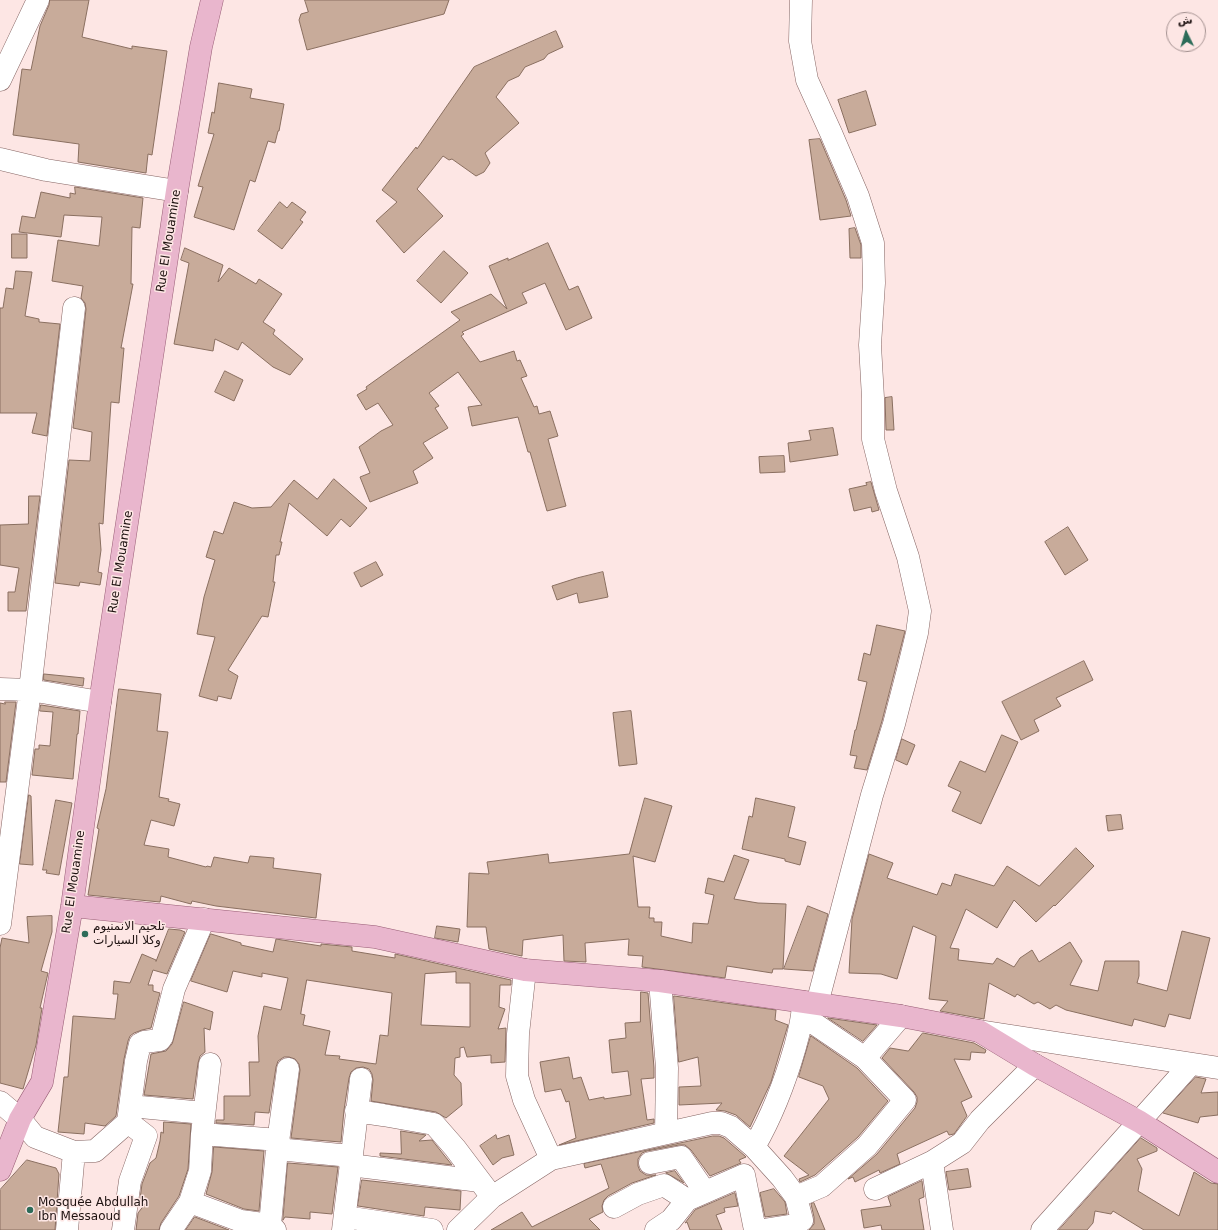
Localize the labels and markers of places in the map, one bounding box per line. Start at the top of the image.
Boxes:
place label: تلحيم الانمنيوم وكلا السيارات [93,920,165,948]
marker: تلحيم الانمنيوم وكلا السيارات [80,929,90,939]
place label: Mosquée Abdullah Ibn Messaoud [38,1196,148,1224]
marker: Mosquée Abdullah Ibn Messaoud [25,1205,35,1215]

